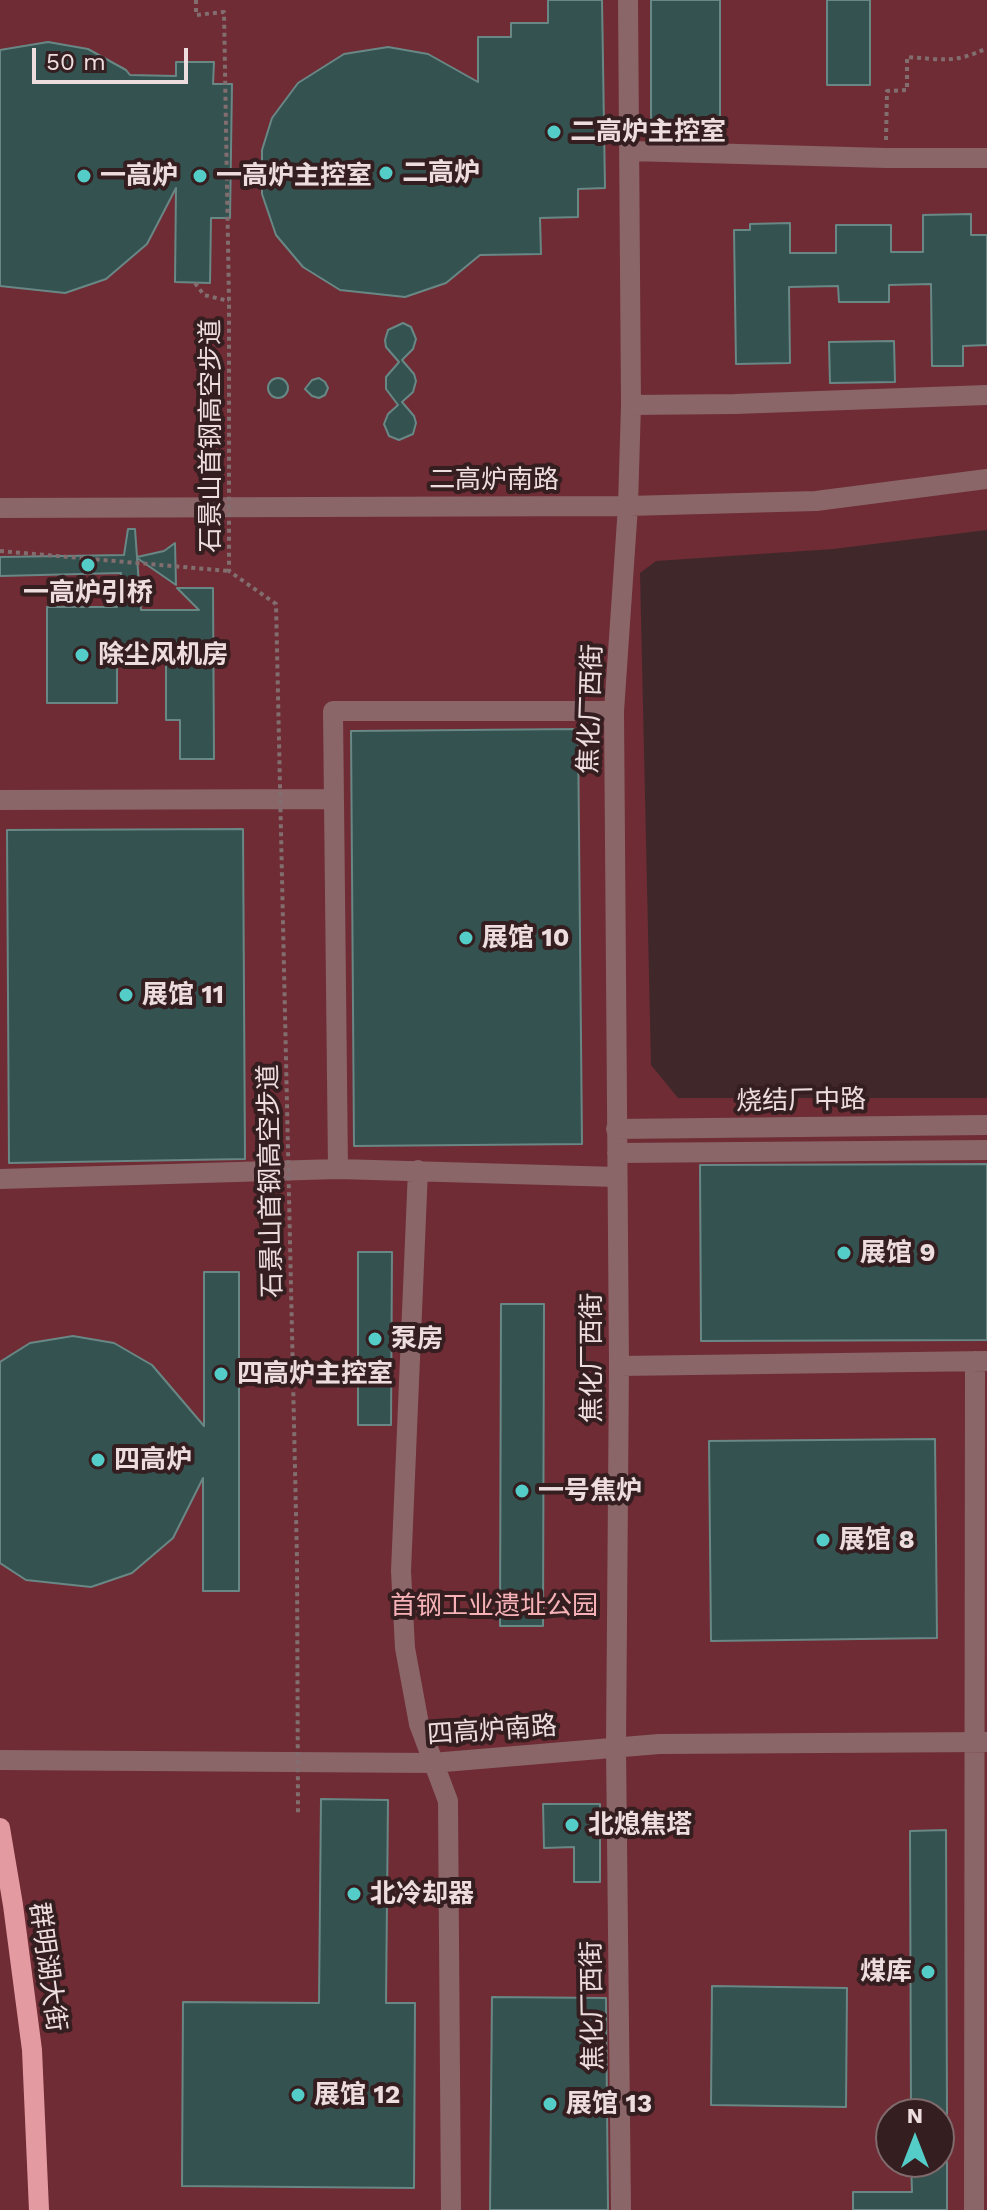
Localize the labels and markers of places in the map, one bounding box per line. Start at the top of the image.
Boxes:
place label: 二高炉主控室 [570,116,726,148]
marker: 二高炉主控室 [545,123,563,141]
place label: 二高炉 [402,157,480,189]
place label: 一高炉 [100,160,178,192]
place label: 一高炉主控室 [216,160,372,192]
marker: 二高炉 [377,164,395,182]
marker: 一高炉 [75,167,93,185]
marker: 一高炉主控室 [191,167,209,185]
marker: 一高炉引桥 [79,556,97,574]
place label: 一高炉引桥 [23,577,153,609]
place label: 除尘风机房 [98,639,228,671]
marker: 除尘风机房 [73,646,91,664]
place label: 展馆 10 [482,922,569,954]
marker: 展馆 10 [457,929,475,947]
place label: 展馆 11 [142,979,224,1011]
marker: 展馆 11 [117,986,135,1004]
place label: 展馆 9 [860,1237,935,1269]
marker: 展馆 9 [835,1244,853,1262]
place label: 泵房 [391,1323,443,1355]
marker: 泵房 [366,1330,384,1348]
place label: 四高炉主控室 [237,1358,393,1390]
marker: 四高炉主控室 [212,1365,230,1383]
place label: 四高炉 [114,1444,192,1476]
marker: 四高炉 [89,1451,107,1469]
place label: 一号焦炉 [538,1475,642,1507]
marker: 一号焦炉 [513,1482,531,1500]
place label: 展馆 8 [839,1524,915,1556]
marker: 展馆 8 [814,1531,832,1549]
place label: 北熄焦塔 [588,1809,692,1841]
marker: 北熄焦塔 [563,1816,581,1834]
place label: 北冷却器 [370,1878,474,1910]
marker: 北冷却器 [345,1885,363,1903]
place label: 煤库 [860,1956,912,1988]
marker: 煤库 [919,1963,937,1981]
place label: 展馆 12 [314,2079,400,2111]
marker: 展馆 12 [289,2086,307,2104]
place label: 展馆 13 [566,2088,652,2120]
marker: 展馆 13 [541,2095,559,2113]

